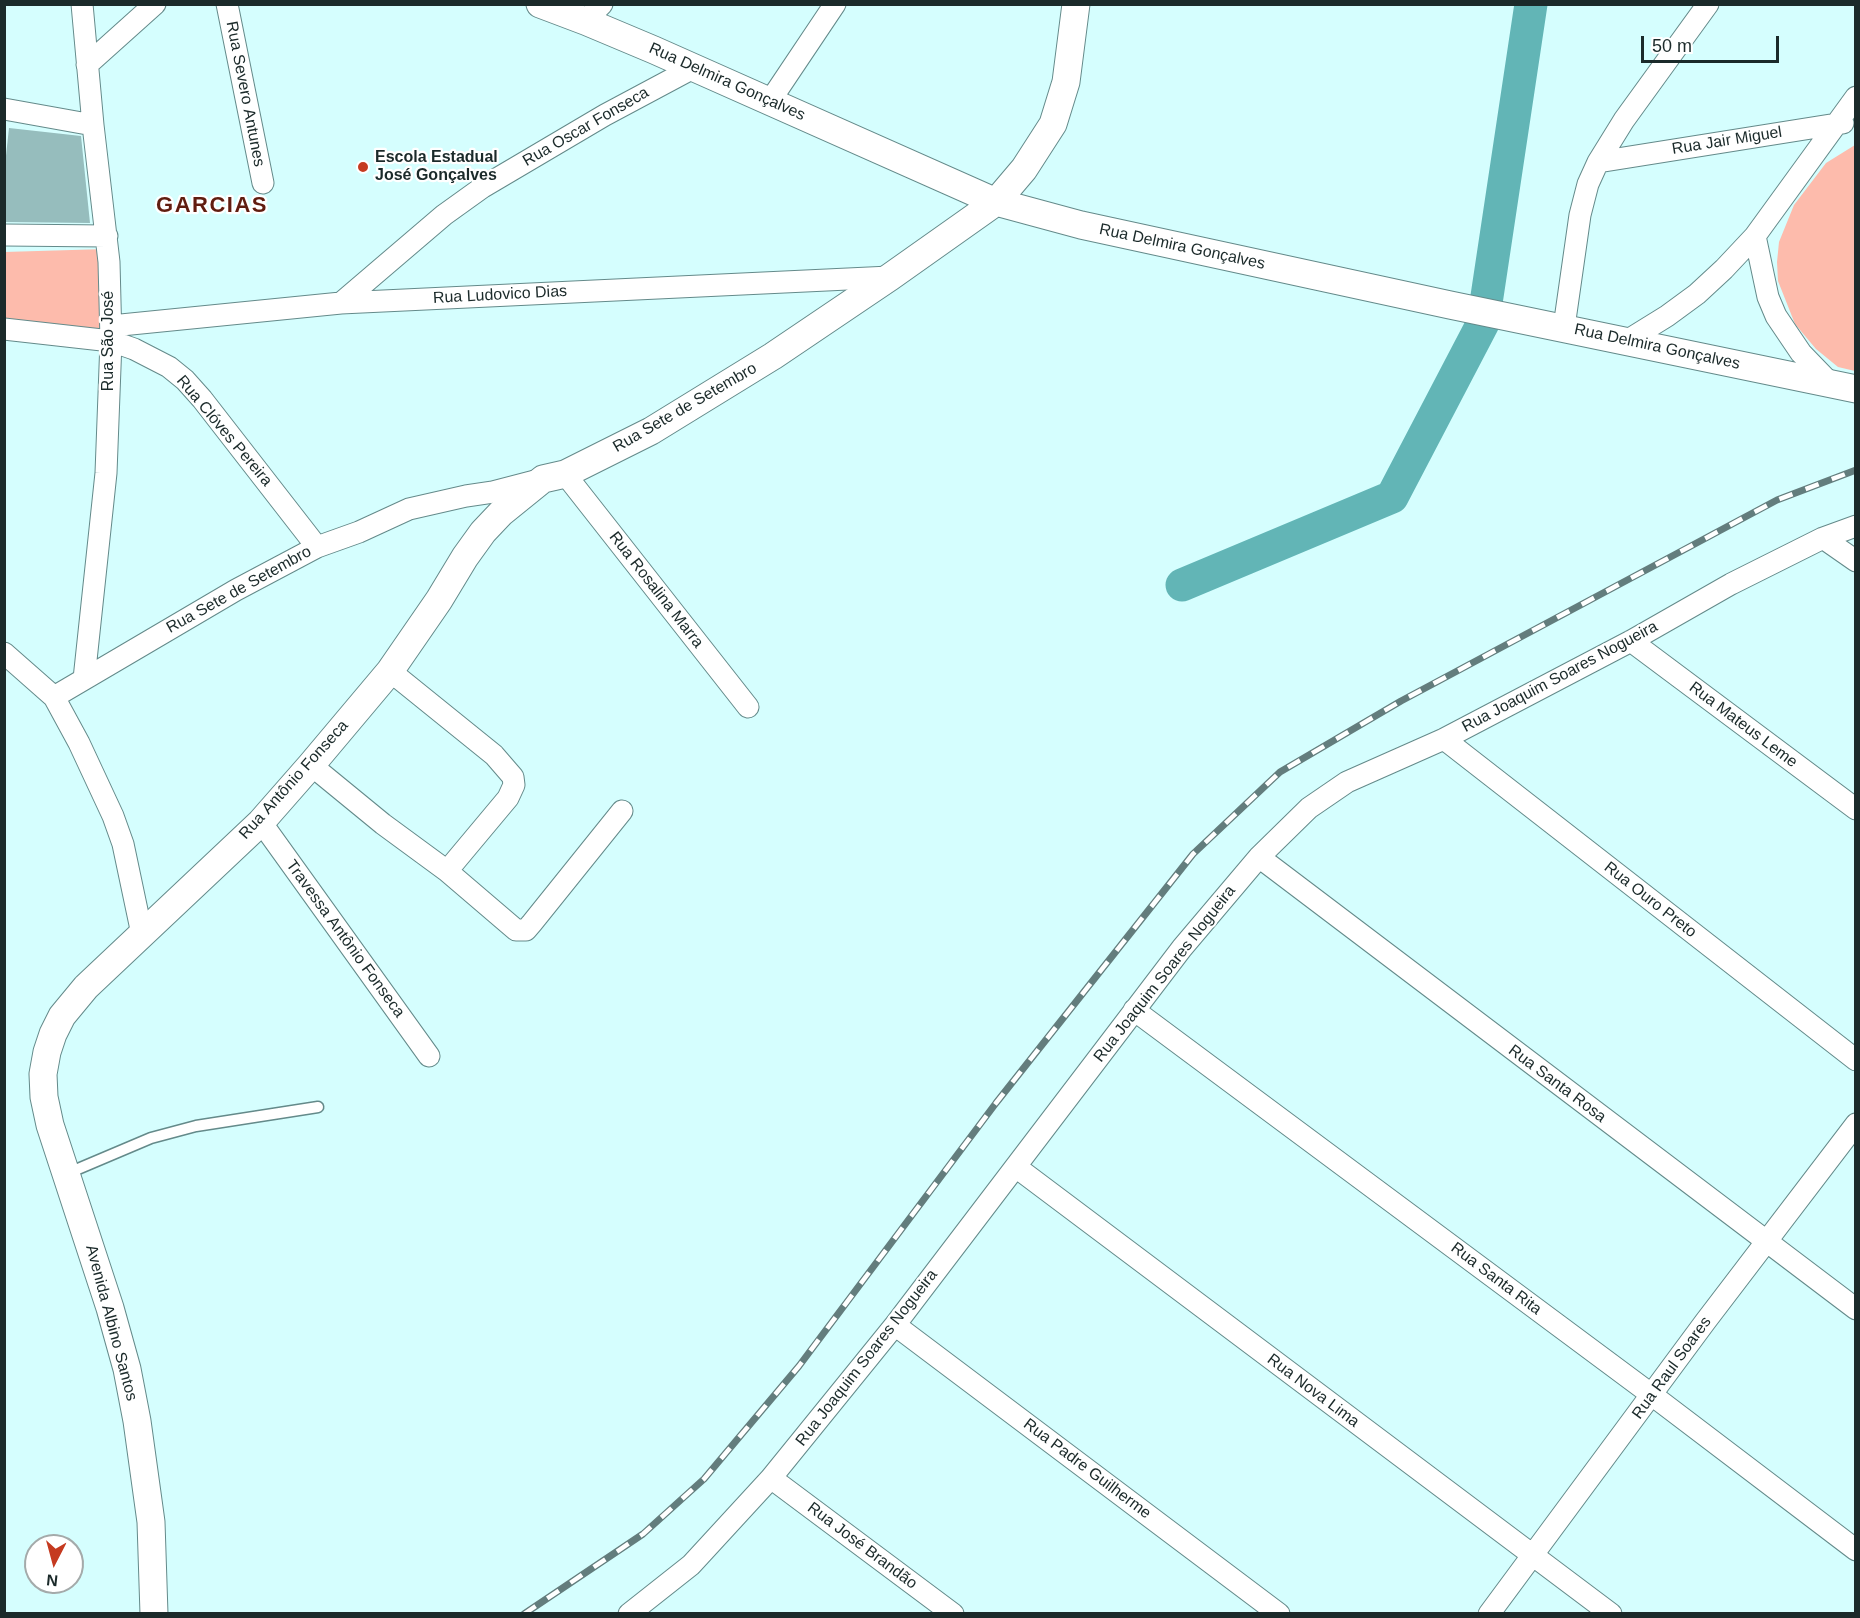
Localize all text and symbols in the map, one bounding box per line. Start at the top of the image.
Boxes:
street label: Rua Severo Antunes [221,20,269,168]
scale bar [1644,24,1782,62]
text: 50 m [1652,36,1692,56]
street label: Rua Delmira Gonçalves [646,39,808,125]
street label: Rua Oscar Fonseca [520,83,652,171]
street label: Rua Jair Miguel [1671,123,1783,159]
place label: Escola Estadual José Gonçalves [375,148,498,186]
marker: Escola Estadual José Gonçalves [356,160,370,174]
district label: GARCIAS [156,193,268,219]
street label: Rua Delmira Gonçalves [1097,220,1267,274]
street label: Rua Ludovico Dias [432,282,568,308]
street label: Rua São José [99,291,119,391]
street label: Rua Delmira Gonçalves [1572,320,1742,374]
street label: Rua Sete de Setembro [610,359,760,457]
street label: Rua Clóves Pereira [172,372,276,490]
street label: Rua Rosalina Marra [605,528,707,652]
street label: Rua Sete de Setembro [163,542,315,638]
street label: Rua Joaquim Soares Nogueira [1459,617,1661,737]
street label: Rua Mateus Leme [1685,678,1801,772]
street label: Rua Antônio Fonseca [235,716,353,844]
street label: Travessa Antônio Fonseca [281,857,409,1021]
street label: Rua Ouro Preto [1600,858,1700,942]
street label: Rua Joaquim Soares Nogueira [1090,882,1240,1066]
street label: Rua Santa Rosa [1504,1041,1610,1127]
street label: Rua Santa Rita [1447,1239,1545,1319]
street label: Avenida Albino Santos [81,1243,141,1403]
street label: Rua Joaquim Soares Nogueira [792,1266,942,1450]
street label: Rua Raul Soares [1628,1313,1716,1423]
street label: Rua Nova Lima [1263,1350,1363,1432]
street label: Rua Padre Guilherme [1019,1415,1155,1523]
street label: Rua José Brandão [803,1498,921,1594]
north arrow [24,1534,84,1594]
text: N [46,1571,59,1589]

